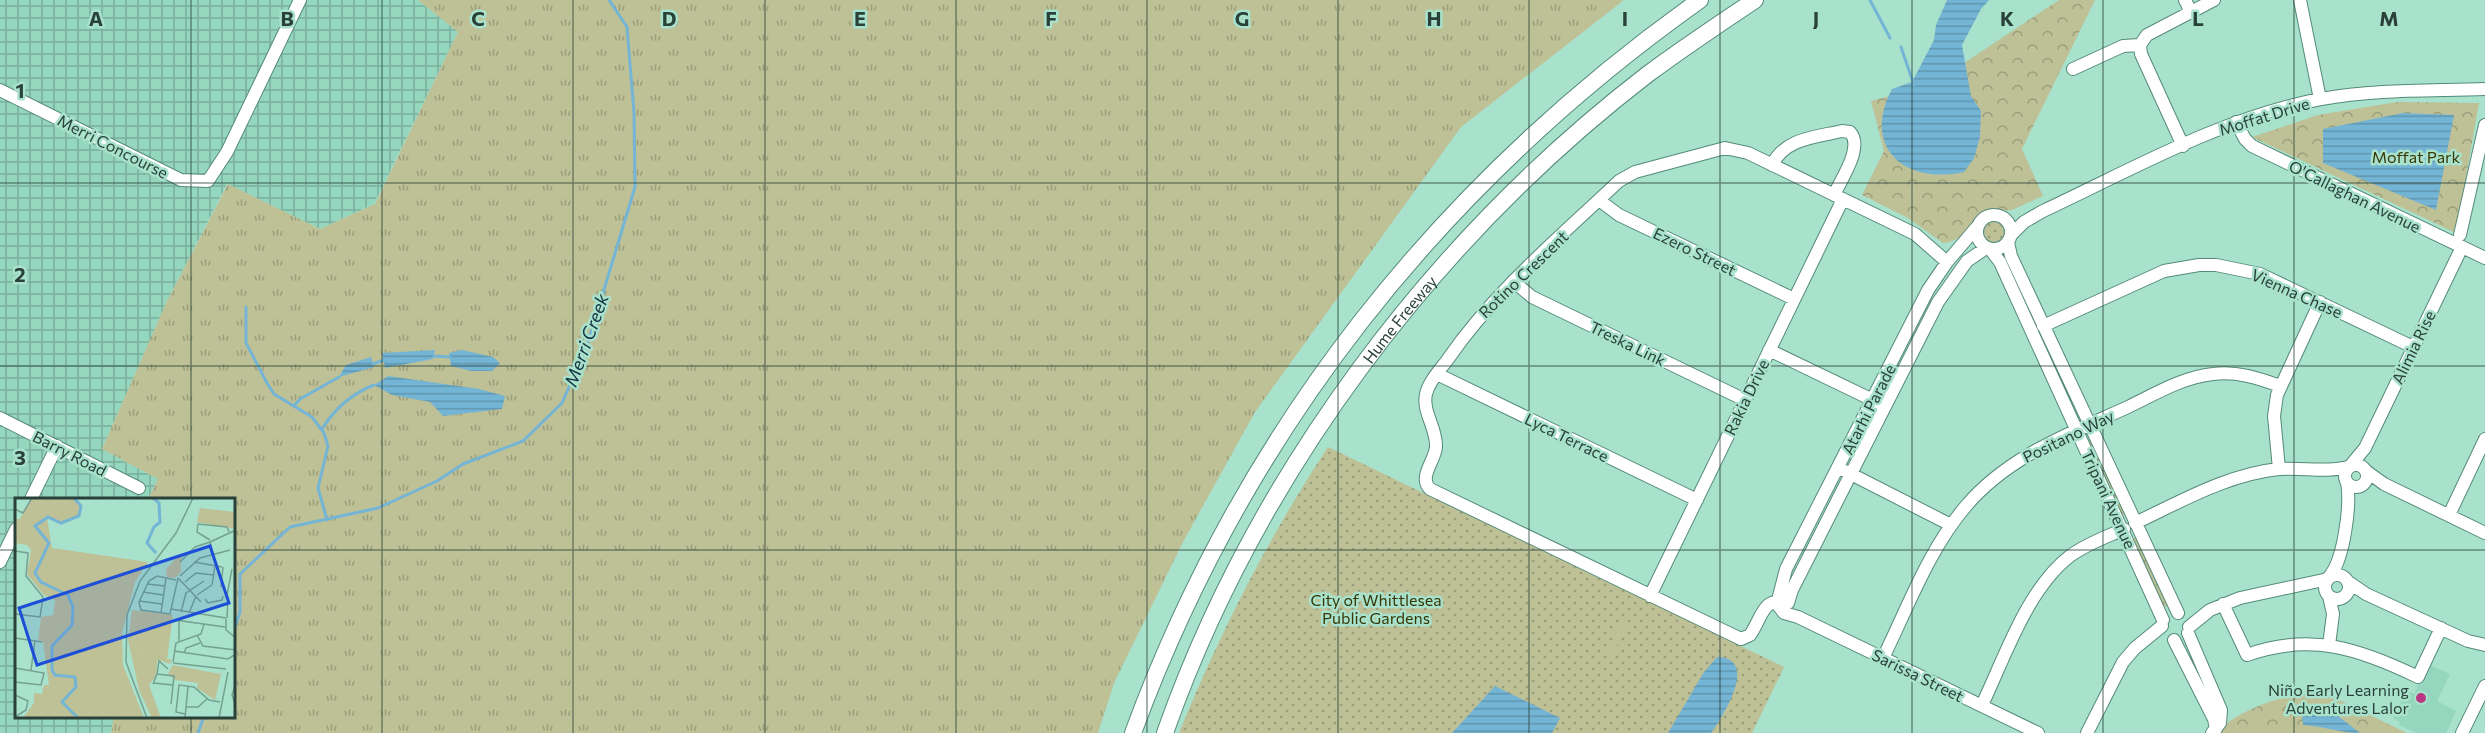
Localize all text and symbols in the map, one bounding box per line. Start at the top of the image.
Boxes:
text: A [89,6,103,30]
text: B [280,6,294,30]
text: C [471,6,485,30]
text: D [662,6,676,30]
text: E [854,6,866,30]
text: F [1045,6,1057,30]
text: G [1235,6,1249,30]
text: H [1427,6,1442,30]
text: I [1622,6,1628,30]
text: J [1813,6,1819,30]
text: K [2000,6,2014,30]
text: L [2192,6,2204,30]
text: M [2379,6,2399,30]
text: 1 [15,78,25,102]
street label: Moffat Drive [2217,93,2311,139]
street label: Merri Concourse [55,110,171,182]
park label: Moffat Park [2372,147,2460,166]
street label: O'Callaghan Avenue [2286,156,2424,236]
street label: Ezero Street [1650,223,1740,279]
street label: Rotino Crescent [1474,226,1572,321]
text: 2 [14,262,26,286]
street label: Vienna Chase [2249,264,2345,322]
street label: Hume Freeway [1358,271,1440,367]
water label: Merri Creek [559,289,613,389]
street label: Alimia Rise [2387,307,2439,387]
street label: Treska Link [1587,316,1669,370]
street label: Rakia Drive [1720,356,1772,438]
street label: Atarhi Parade [1837,361,1899,457]
street label: Positano Way [2019,406,2117,466]
street label: Lyca Terrace [1522,409,1612,465]
street label: Barry Road [30,426,110,480]
text: 3 [14,445,26,469]
street label: Tripani Avenue [2078,447,2140,551]
inset map [15,498,236,718]
park label: City of Whittlesea Public Gardens [1310,590,1442,627]
street label: Sarissa Street [1869,645,1967,706]
place label: Niño Early Learning Adventures Lalor [2268,680,2410,717]
marker: Niño Early Learning Adventures Lalor [2414,691,2428,705]

